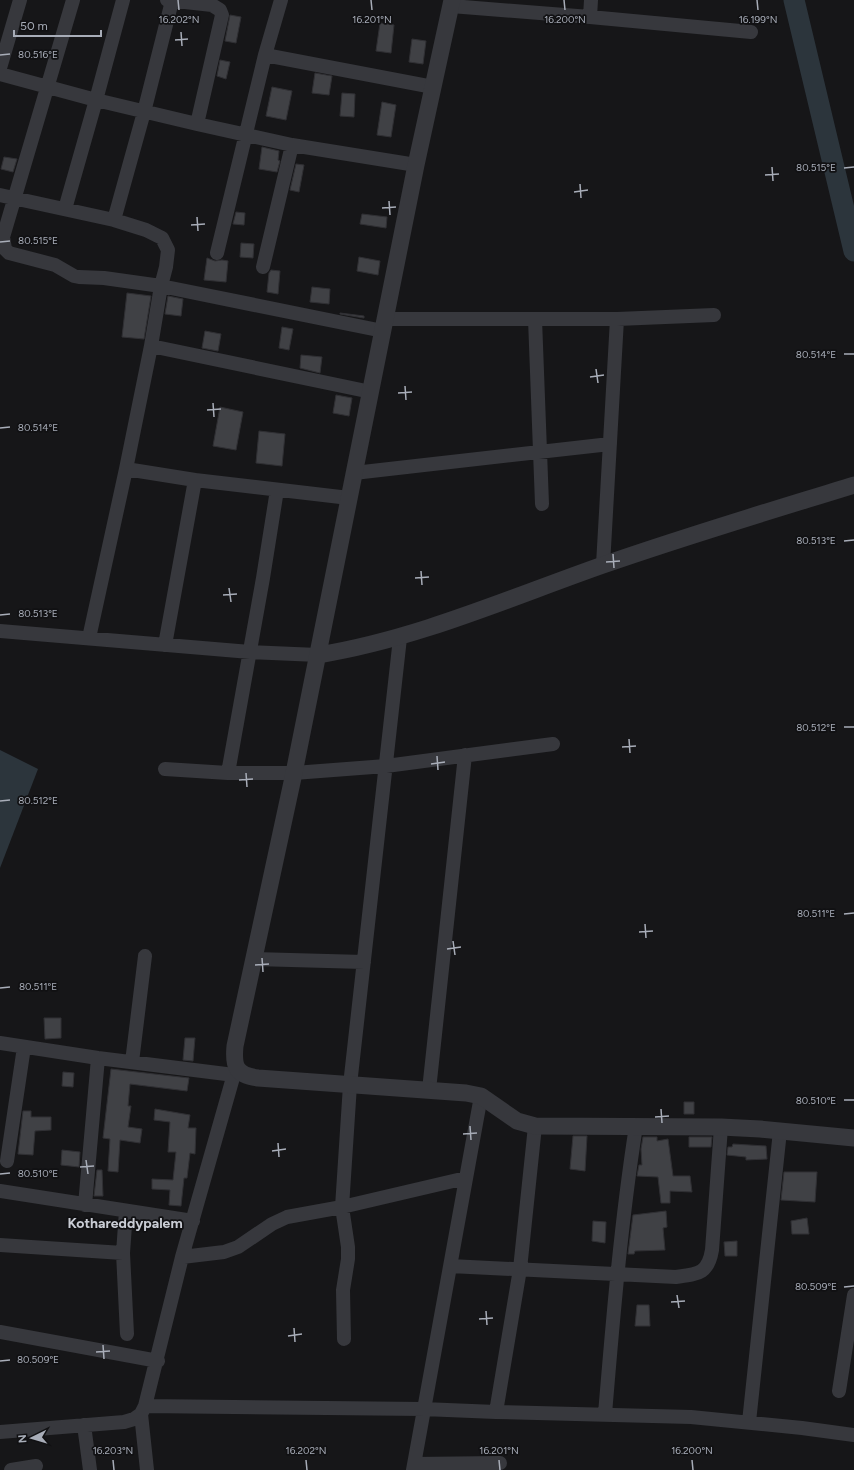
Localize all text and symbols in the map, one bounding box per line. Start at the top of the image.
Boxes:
scale bar [14,12,101,38]
text: 16.202°N [159,13,199,26]
text: 16.201°N [352,13,392,26]
text: 16.200°N [544,13,586,26]
text: 16.199°N [739,13,777,26]
text: 50 m [20,19,48,33]
text: 80.516°E [18,48,58,61]
text: 80.515°E [796,161,836,174]
text: 80.515°E [18,234,58,247]
text: 80.514°E [796,348,836,361]
text: 80.514°E [18,421,58,434]
text: 80.513°E [796,534,836,547]
text: 80.513°E [18,607,58,620]
text: 80.512°E [796,721,836,734]
text: 80.512°E [18,794,58,807]
text: 80.511°E [797,907,835,920]
text: 80.511°E [19,980,57,993]
text: 80.510°E [796,1094,836,1107]
text: 80.510°E [18,1167,58,1180]
district label: Kothareddypalem [67,1215,183,1232]
text: 80.509°E [795,1280,837,1293]
text: 80.509°E [17,1353,59,1366]
north arrow [12,1418,52,1458]
text: N [16,1434,29,1444]
text: 16.203°N [93,1444,133,1457]
text: 16.202°N [286,1444,326,1457]
text: 16.201°N [479,1444,519,1457]
text: 16.200°N [671,1444,713,1457]

